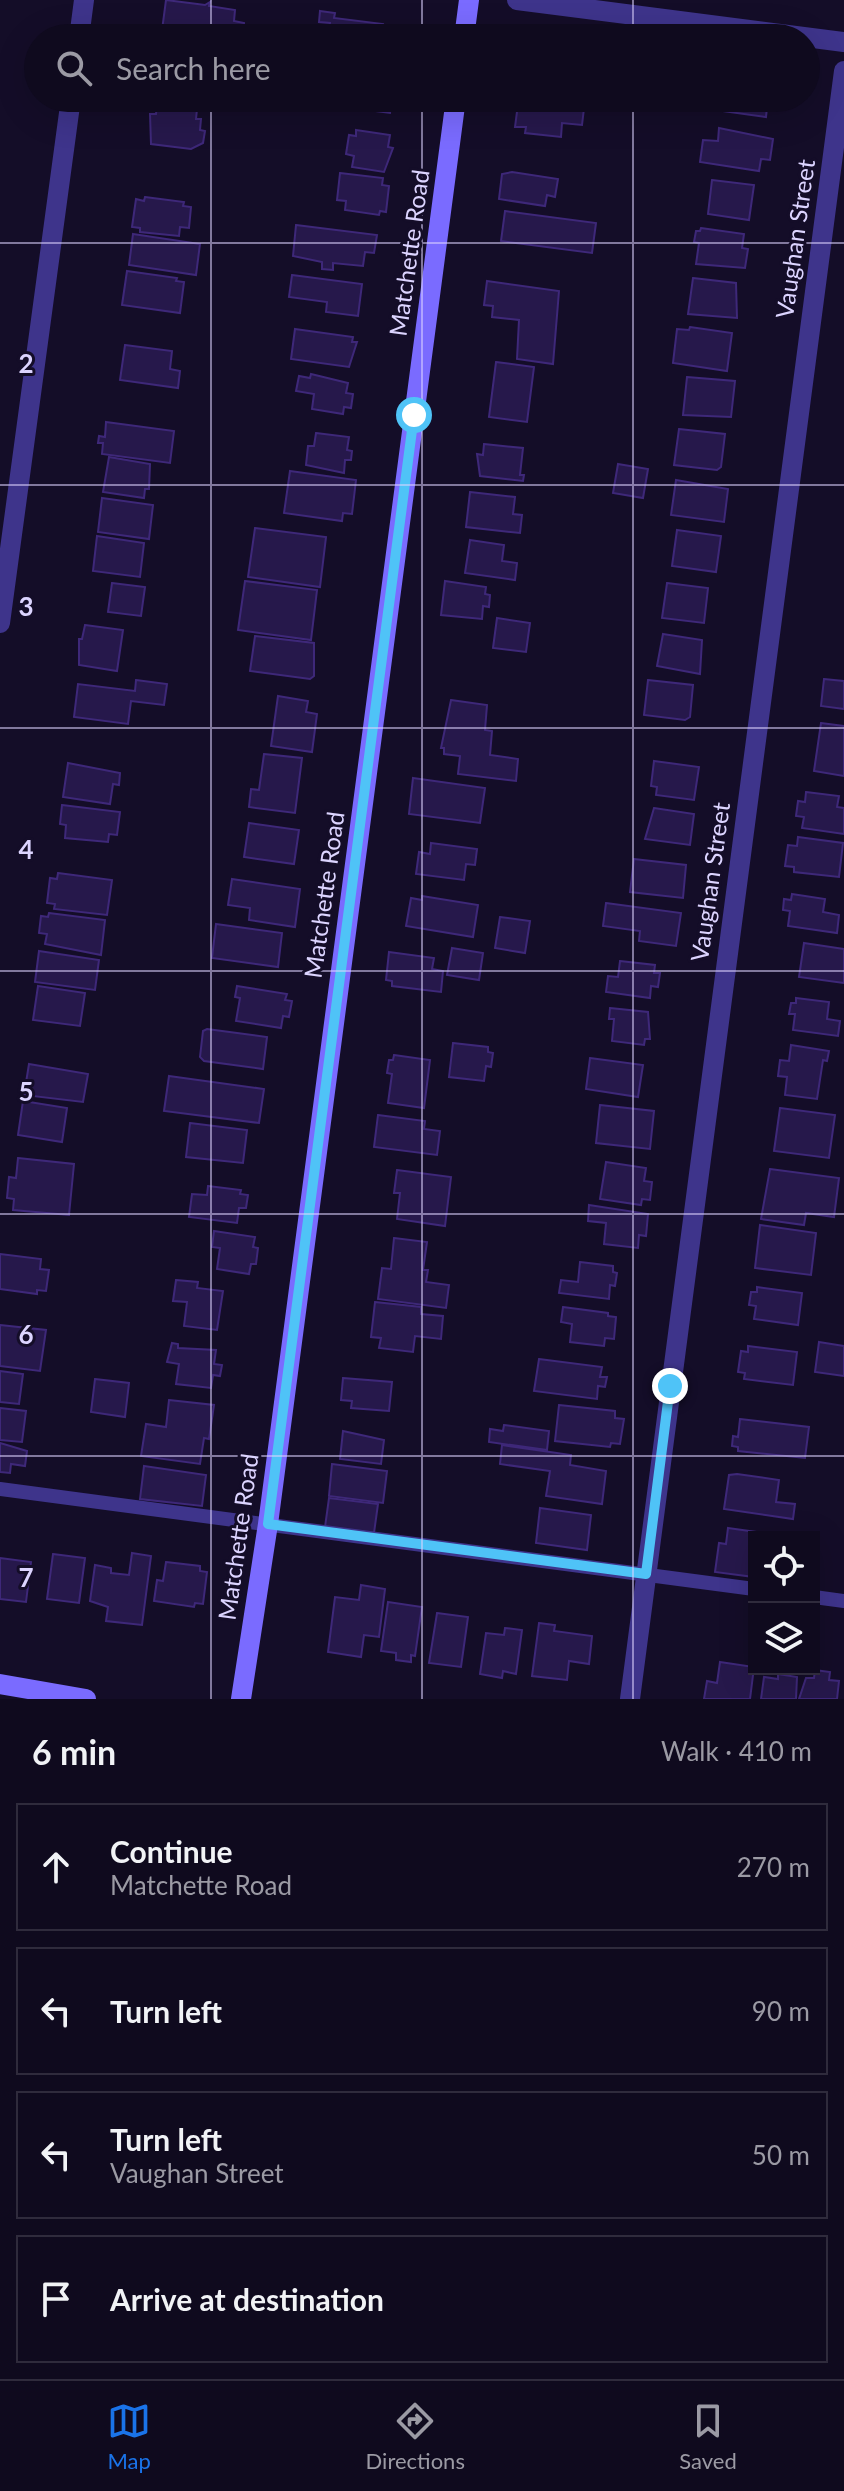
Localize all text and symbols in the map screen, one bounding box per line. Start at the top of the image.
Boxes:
search box [24,24,820,112]
icon: search [52,46,96,90]
text: Search here [116,50,271,86]
street label: Vaughan Street [769,157,820,320]
street label: Matchette Road [382,168,435,338]
text: 2 [18,347,34,379]
route start [396,397,432,433]
text: 3 [18,590,34,622]
street label: Vaughan Street [684,800,735,963]
street label: Matchette Road [297,810,350,980]
text: 4 [18,833,34,865]
text: 5 [18,1075,34,1107]
text: 6 [18,1318,34,1350]
route end [652,1368,688,1404]
street label: Matchette Road [211,1452,264,1622]
map controls [748,1531,820,1675]
button: locate [748,1531,820,1603]
text: 7 [18,1561,34,1593]
button: layers [748,1603,820,1675]
text: 6 min [32,1731,116,1772]
text: Walk · 410 m [661,1735,812,1767]
text: Continue [110,1833,233,1869]
icon: ahead [34,1845,78,1889]
text: 270 m [737,1851,810,1883]
text: Matchette Road [110,1869,292,1901]
icon: left [34,1989,78,2033]
text: Turn left [110,1993,222,2029]
text: 90 m [752,1995,810,2027]
text: Turn left [110,2121,222,2157]
icon: left [34,2133,78,2177]
text: 50 m [752,2139,810,2171]
text: Vaughan Street [110,2157,284,2189]
icon: arrive [34,2277,78,2321]
text: Arrive at destination [110,2281,384,2317]
tab: Map [107,2399,151,2474]
tab: Directions [366,2399,465,2474]
tab: Saved [679,2399,737,2474]

